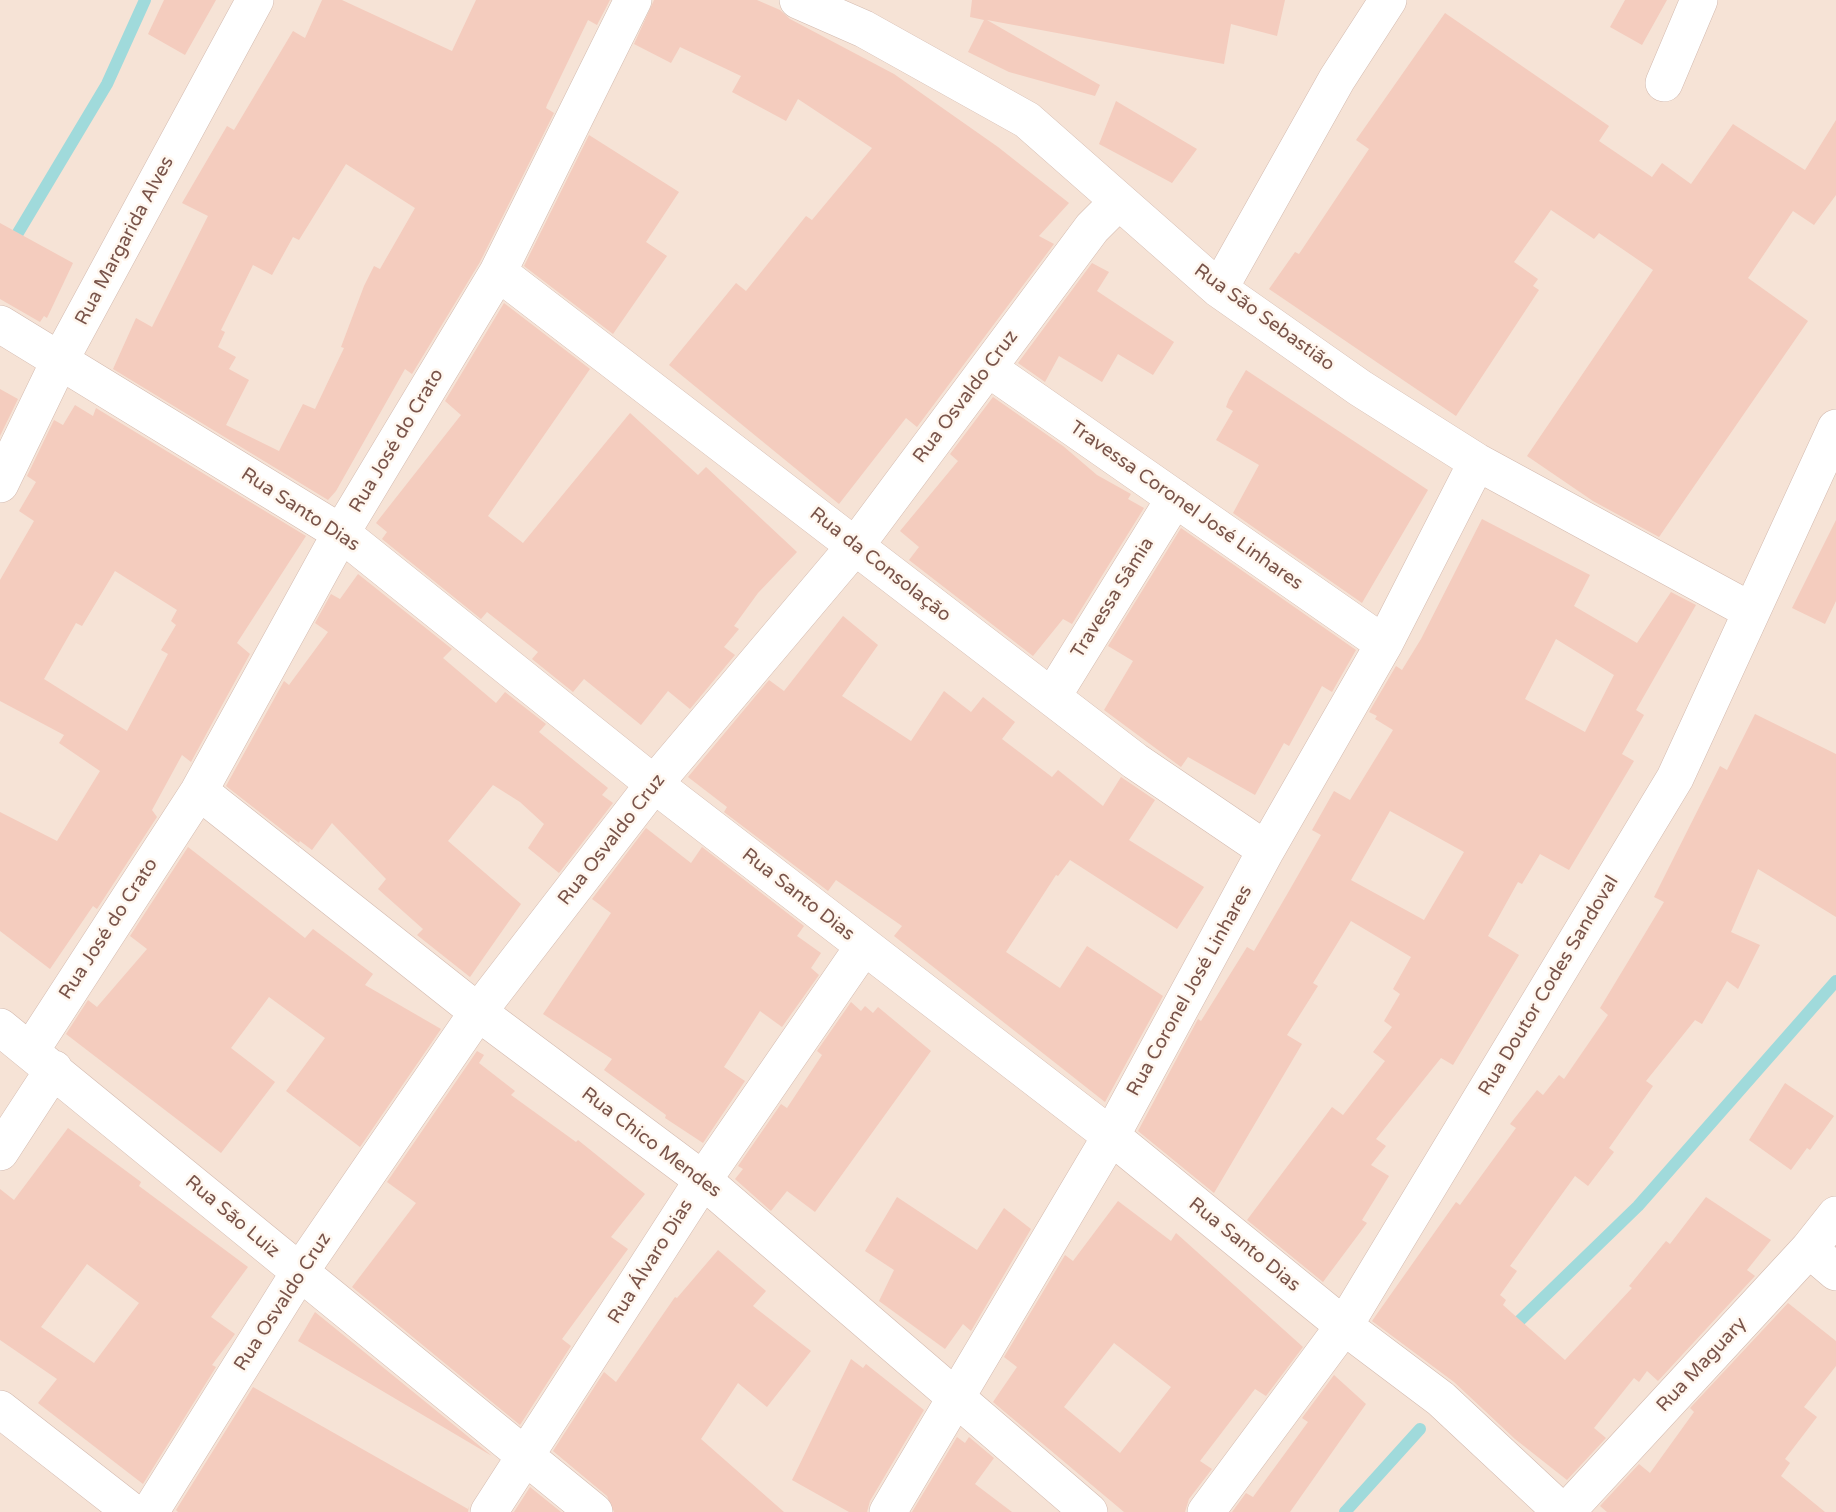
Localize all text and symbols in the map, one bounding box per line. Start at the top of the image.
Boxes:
street label: Rua Margarida Alves [71,153,179,329]
street label: Rua São Sebastião [1189,259,1339,377]
street label: Rua Osvaldo Cruz [909,326,1023,468]
street label: Rua José do Crato [345,365,449,517]
street label: Travessa Coronel José Linhares [1065,417,1307,595]
street label: Rua Santo Dias [236,463,364,557]
street label: Rua da Consolação [805,503,955,627]
street label: Travessa Sâmia [1067,533,1159,663]
street label: Rua Osvaldo Cruz [554,770,670,910]
street label: Rua Santo Dias [737,844,859,946]
street label: Rua José do Crato [55,854,163,1004]
street label: Rua Doutor Codes Sandoval [1474,872,1624,1100]
street label: Rua Coronel José Linhares [1123,882,1257,1100]
street label: Rua Chico Mendes [577,1083,725,1203]
street label: Rua São Luiz [180,1171,284,1263]
street label: Rua Santo Dias [1184,1193,1304,1297]
street label: Rua Álvaro Dias [604,1196,698,1328]
street label: Rua Osvaldo Cruz [230,1229,336,1375]
street label: Rua Maguary [1652,1313,1752,1417]

